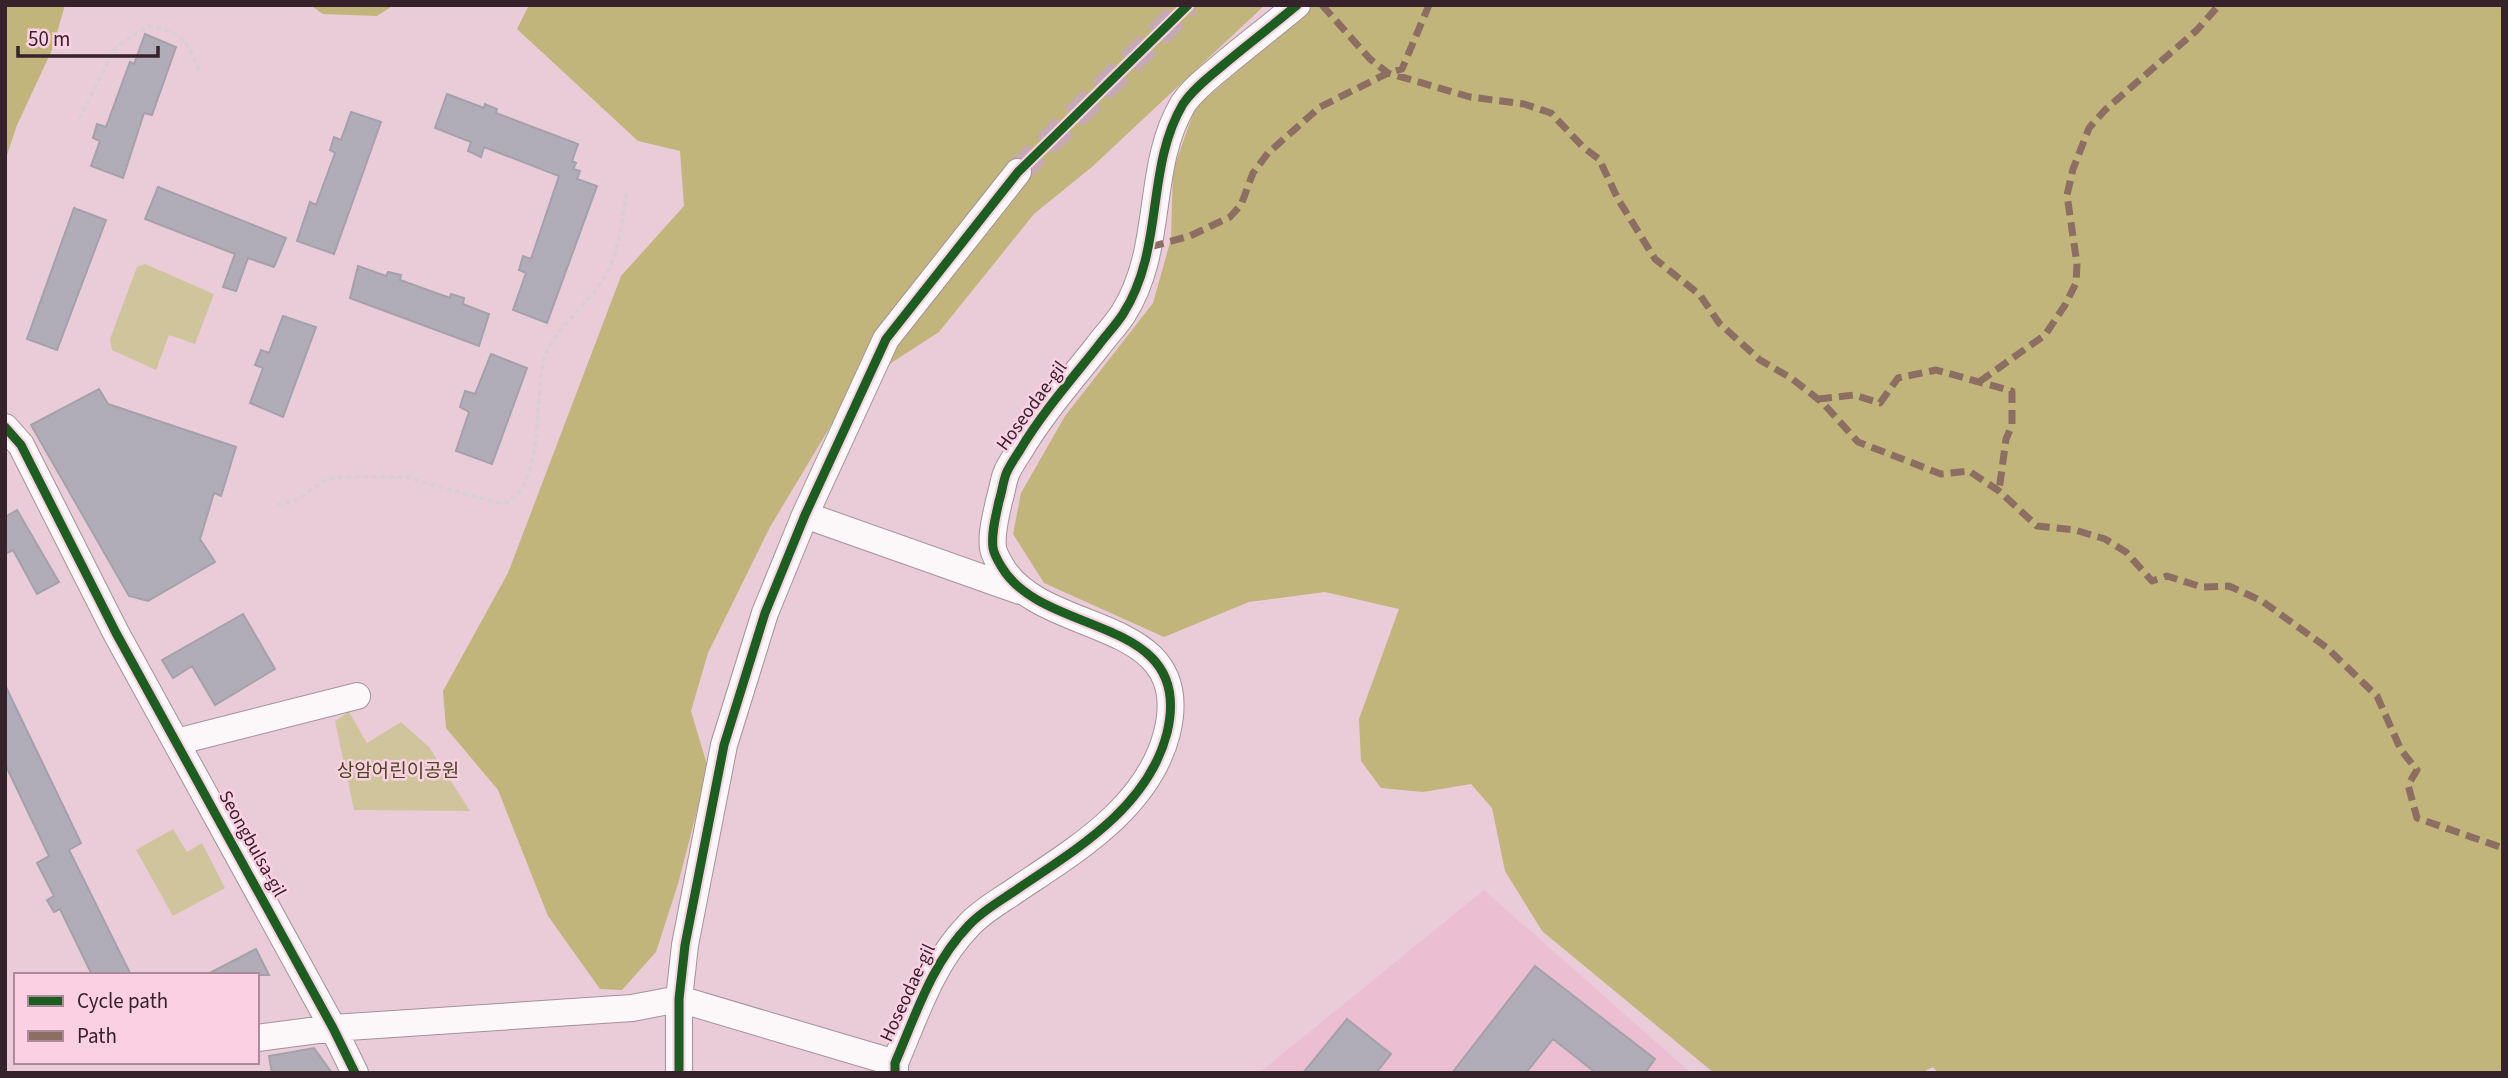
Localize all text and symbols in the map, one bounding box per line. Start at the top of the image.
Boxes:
scale bar [18,14,158,58]
text: 50 m [28,24,70,54]
street label: Hoseodae-gil [990,355,1074,456]
park label: 상암어린이공원 [337,758,459,785]
street label: Seongbulsa-gil [212,786,292,902]
street label: Hoseodae-gil [874,940,942,1046]
legend [14,973,259,1064]
text: Cycle path [77,986,168,1016]
text: Path [77,1021,117,1051]

